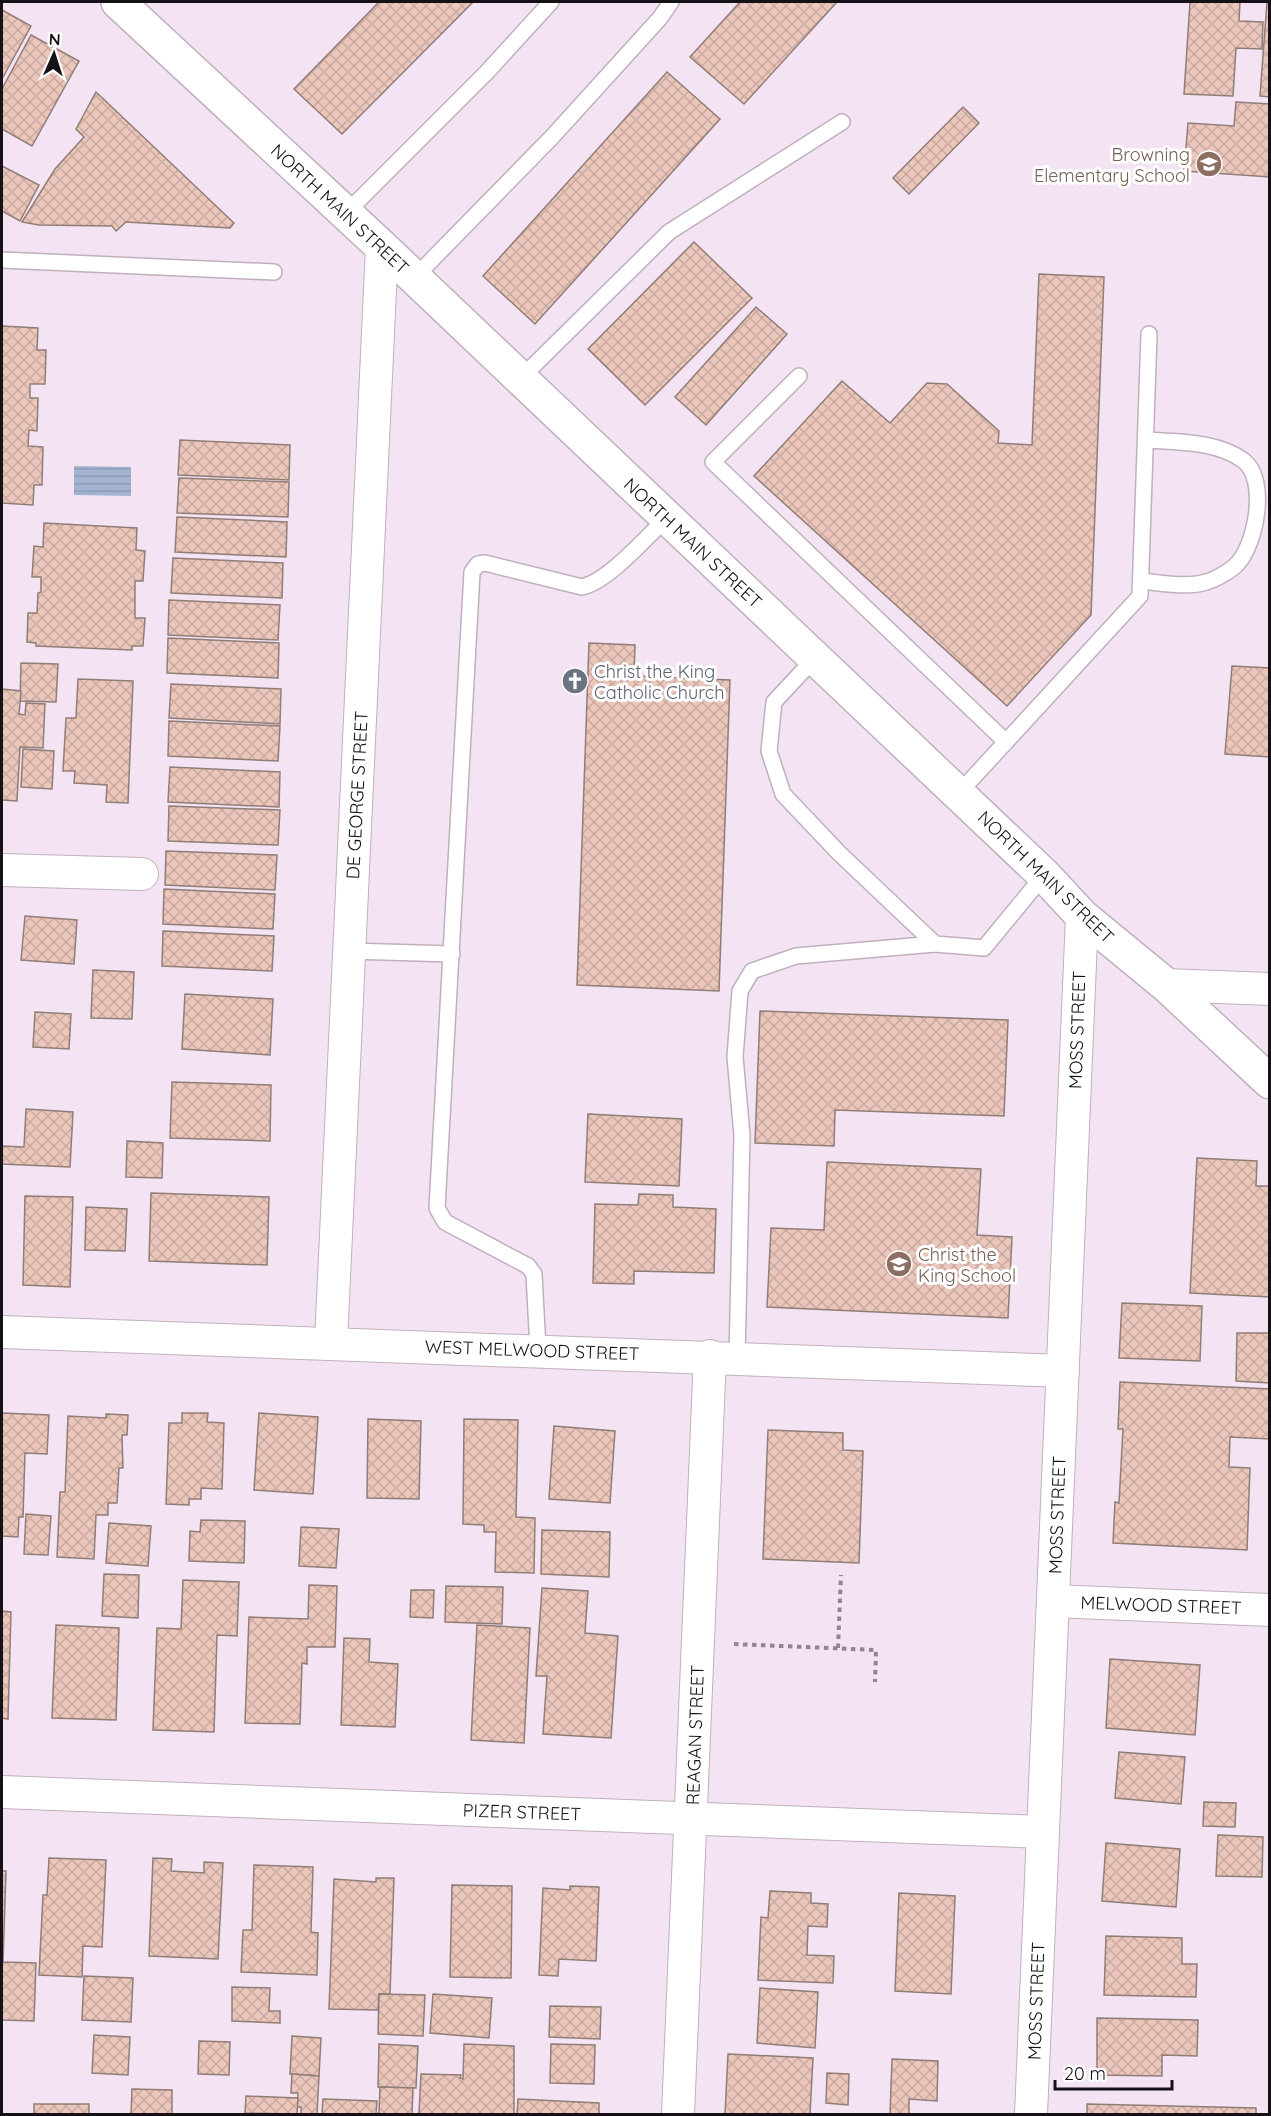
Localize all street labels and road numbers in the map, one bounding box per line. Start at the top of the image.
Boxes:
street label: NORTH MAIN STREET [266,139,414,279]
street label: NORTH MAIN STREET [619,473,767,613]
street label: DE GEORGE STREET [341,710,373,880]
street label: NORTH MAIN STREET [973,806,1119,948]
street label: MOSS STREET [1063,970,1091,1089]
street label: WEST MELWOOD STREET [424,1335,640,1365]
street label: MOSS STREET [1043,1455,1071,1574]
street label: MELWOOD STREET [1080,1591,1242,1619]
street label: REAGAN STREET [681,1664,709,1806]
street label: PIZER STREET [462,1798,582,1826]
street label: MOSS STREET [1022,1941,1050,2060]

